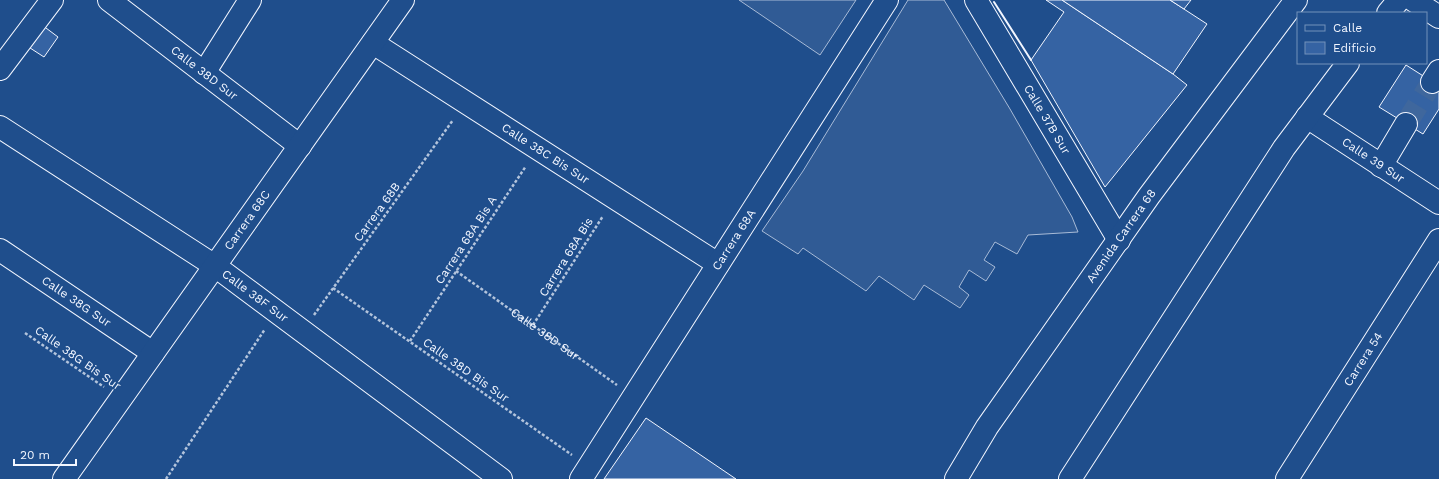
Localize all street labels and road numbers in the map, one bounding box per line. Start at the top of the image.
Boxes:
street label: Calle 38D Sur [168,43,241,103]
street label: Calle 37B Sur [1021,82,1073,157]
street label: Calle 38C Bis Sur [499,120,592,187]
street label: Calle 39 Sur [1339,135,1407,186]
street label: Carrera 68B [351,180,403,244]
street label: Avenida Carrera 68 [1083,186,1159,285]
street label: Carrera 68C [221,188,273,253]
street label: Carrera 68A Bis A [432,193,500,287]
street label: Carrera 68A [709,207,759,273]
street label: Carrera 68A Bis [536,215,596,299]
street label: Calle 38F Sur [219,267,291,325]
street label: Calle 38G Sur [39,273,114,330]
street label: Calle 38D Sur [508,305,582,363]
street label: Calle 38G Bis Sur [32,323,124,393]
street label: Carrera 54 [1341,330,1386,389]
street label: Calle 38D Bis Sur [420,335,512,405]

